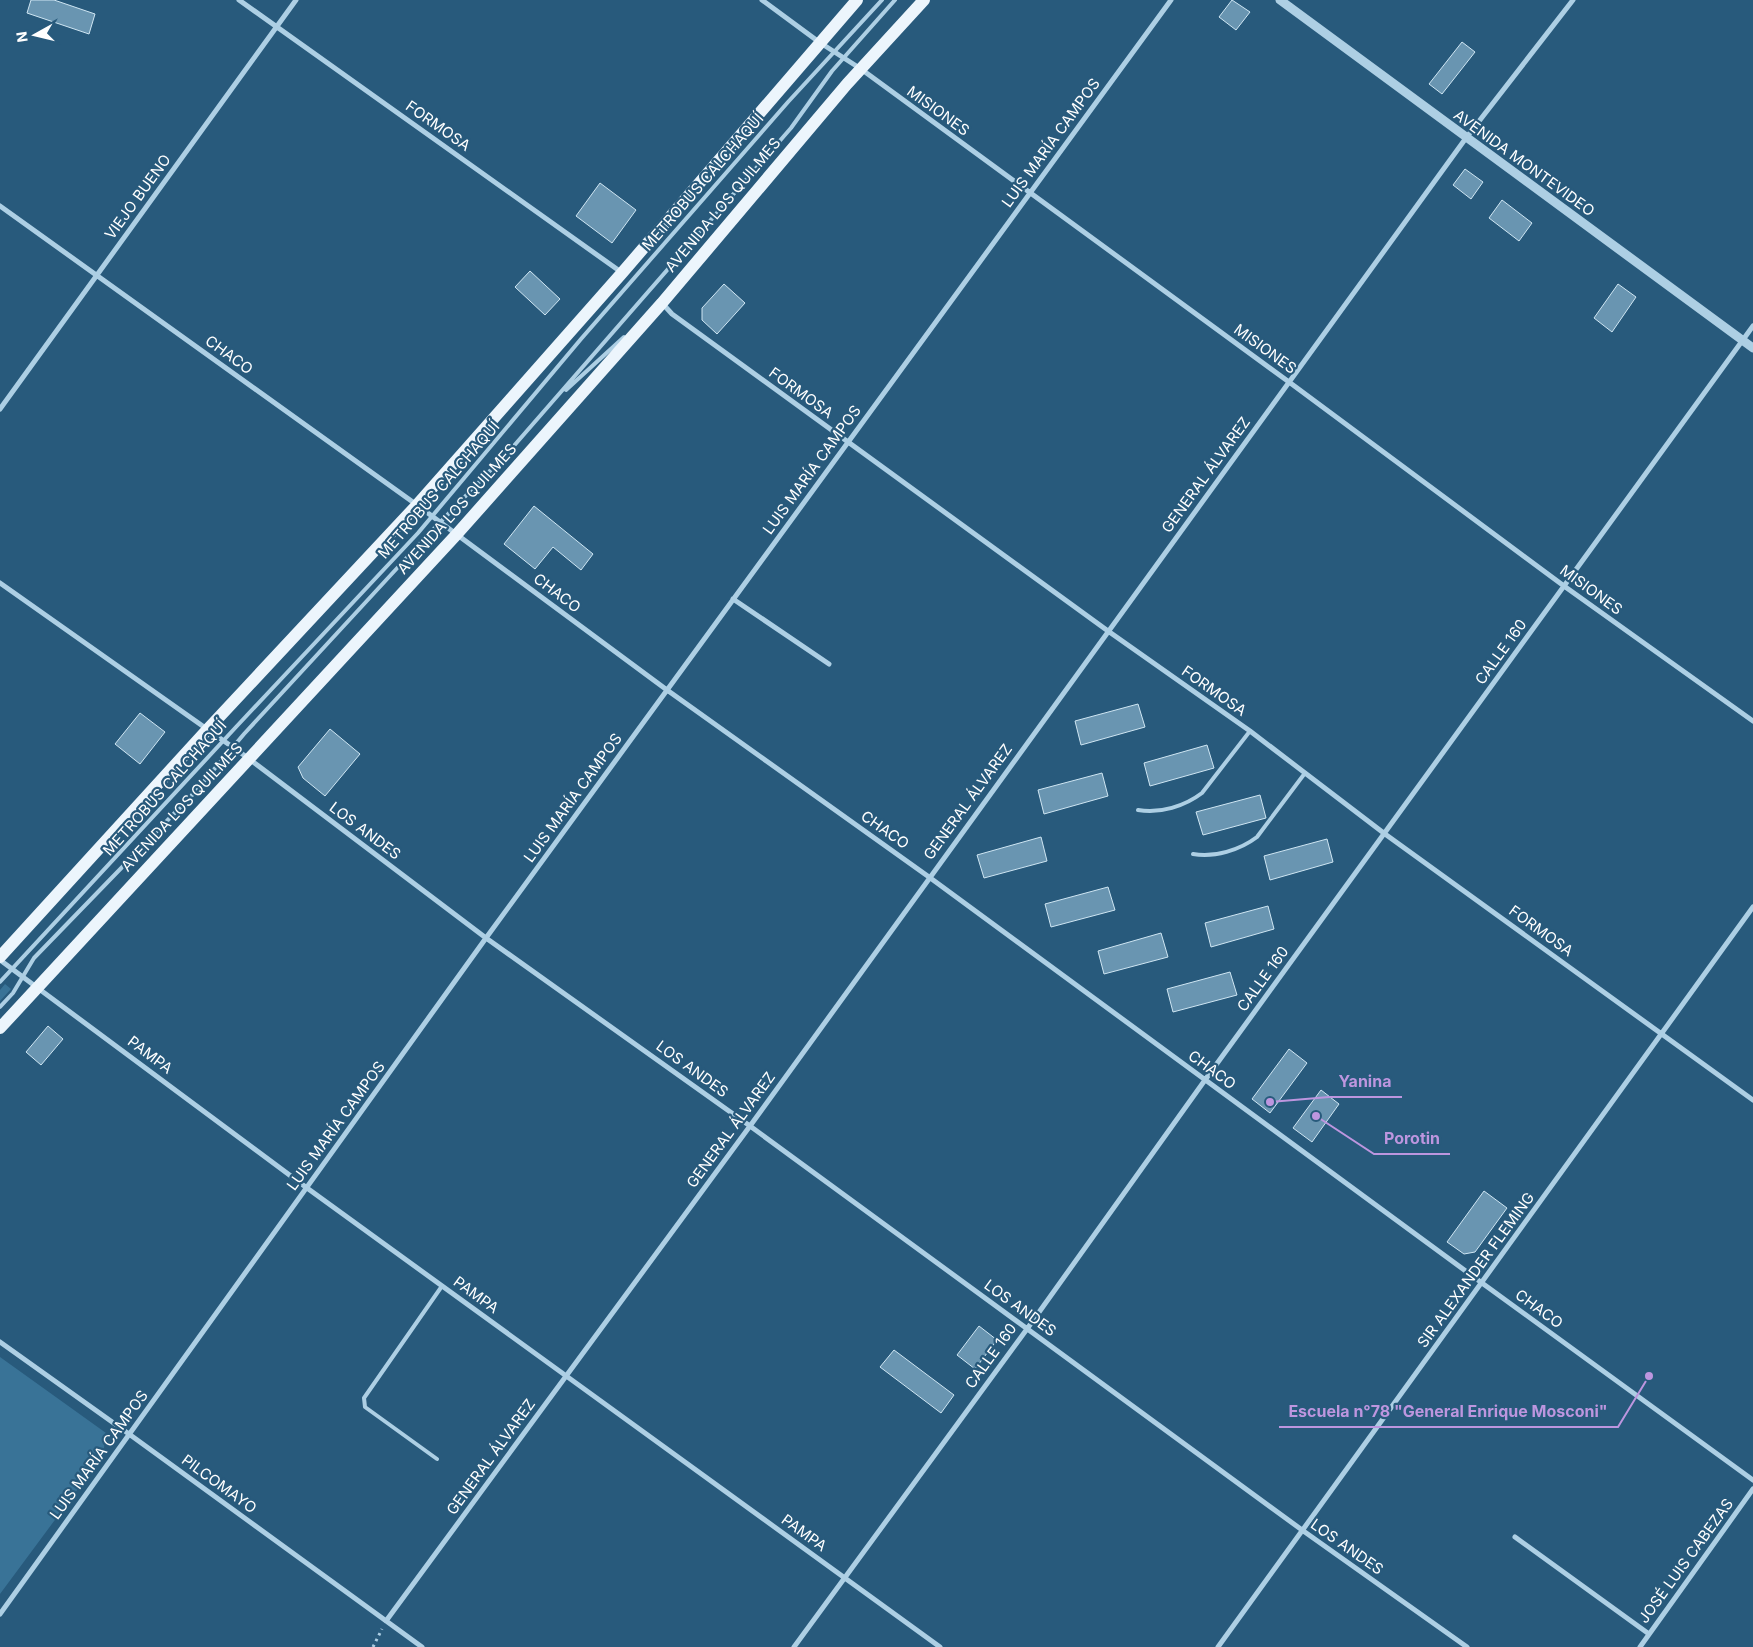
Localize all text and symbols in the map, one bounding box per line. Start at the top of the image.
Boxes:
north arrow [10,10,60,60]
text: N [12,30,31,43]
street label: LUIS MARÍA CAMPOS [997,74,1104,211]
street label: MISIONES [903,82,973,140]
street label: FORMOSA [402,96,474,155]
street label: AVENIDA MONTEVIDEO [1450,105,1598,220]
street label: METROBUS CALCHAQUÍ [638,109,767,254]
street label: AVENIDA LOS QUILMES [661,134,784,276]
street label: VIEJO BUENO [100,151,175,243]
street label: MISIONES [1230,320,1300,378]
street label: CHACO [202,331,257,378]
street label: FORMOSA [765,363,837,422]
street label: LUIS MARÍA CAMPOS [758,401,865,538]
street label: GENERAL ÁLVAREZ [1157,413,1254,536]
street label: METROBUS CALCHAQUÍ [374,417,503,562]
street label: AVENIDA LOS QUILMES [393,439,520,578]
street label: MISIONES [1556,561,1626,619]
street label: CHACO [530,569,585,617]
street label: CALLE 160 [1471,615,1531,688]
street label: FORMOSA [1178,661,1250,720]
street label: METROBUS CALCHAQUÍ [99,716,231,859]
street label: LUIS MARÍA CAMPOS [519,729,626,866]
street label: AVENIDA LOS QUILMES [117,738,246,875]
street label: GENERAL ÁLVAREZ [919,740,1016,863]
street label: LOS ANDES [326,798,405,864]
street label: CHACO [858,806,913,853]
street label: FORMOSA [1505,901,1577,960]
street label: CALLE 160 [1233,942,1293,1015]
street label: PAMPA [124,1032,176,1078]
street label: LOS ANDES [653,1036,732,1101]
street label: CHACO [1185,1046,1240,1093]
street label: LUIS MARÍA CAMPOS [282,1057,389,1194]
callout: Yanina [1329,1066,1402,1097]
street label: GENERAL ÁLVAREZ [682,1068,779,1191]
text: Yanina [1339,1071,1391,1091]
callout: Porotin [1374,1123,1450,1154]
text: Porotin [1384,1128,1440,1148]
street label: SIR ALEXANDER FLEMING [1413,1188,1538,1351]
street label: PAMPA [450,1272,503,1317]
street label: LOS ANDES [981,1275,1060,1340]
street label: CHACO [1512,1285,1567,1332]
street label: CALLE 160 [961,1319,1021,1392]
street label: LUIS MARÍA CAMPOS [45,1386,152,1523]
street label: GENERAL ÁLVAREZ [442,1395,539,1518]
callout: Escuela n°78 "General Enrique Mosconi" [1279,1396,1618,1427]
text: Escuela n°78 "General Enrique Mosconi" [1288,1401,1608,1421]
street label: PILCOMAYO [178,1450,260,1517]
street label: JOSÉ LUIS CABEZAS [1634,1495,1737,1627]
street label: PAMPA [778,1510,831,1555]
street label: LOS ANDES [1307,1515,1387,1579]

